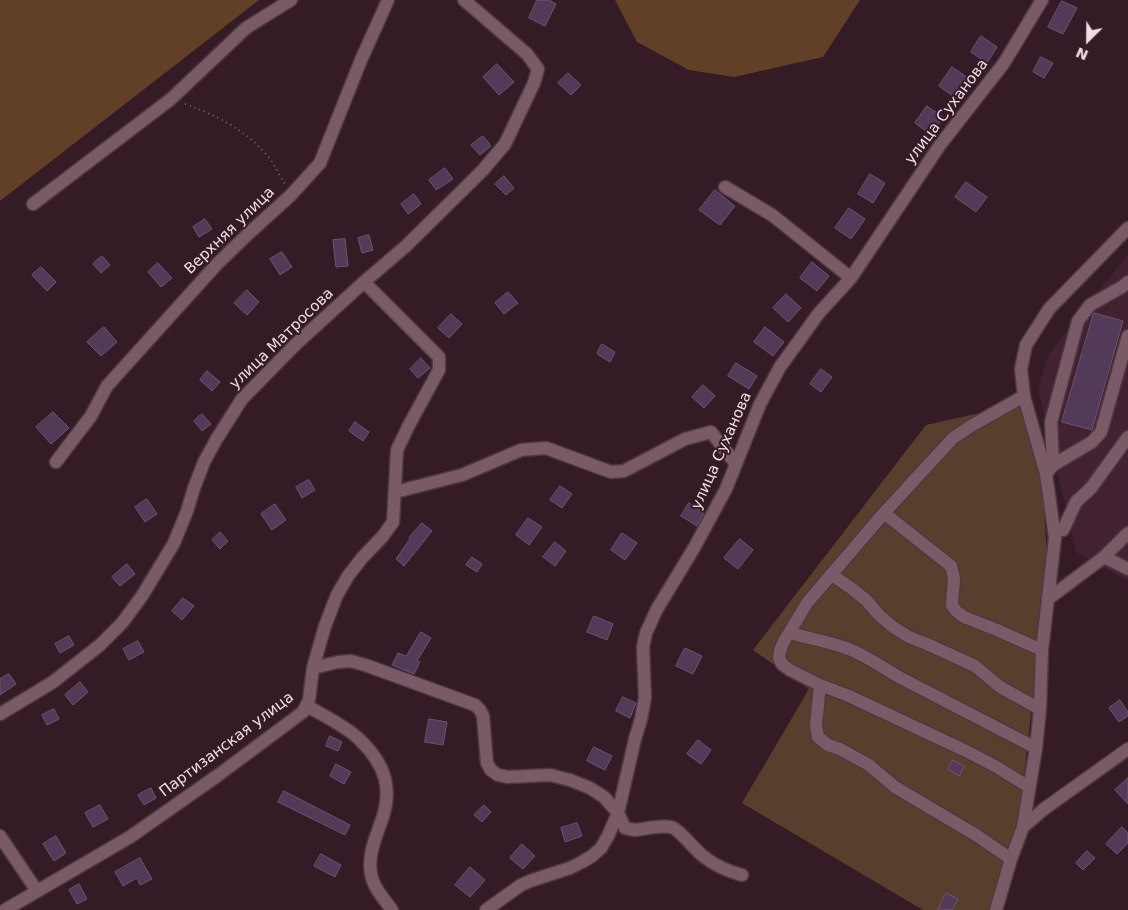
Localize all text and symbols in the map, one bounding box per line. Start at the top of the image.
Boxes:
north arrow [1063,15,1113,65]
text: N [1074,44,1091,63]
street label: улица Суханова [902,56,992,168]
street label: Верхняя улица [181,183,279,279]
street label: улица Матросова [226,285,338,393]
street label: улица Суханова [688,389,756,513]
street label: Партизанская улица [156,689,298,801]

